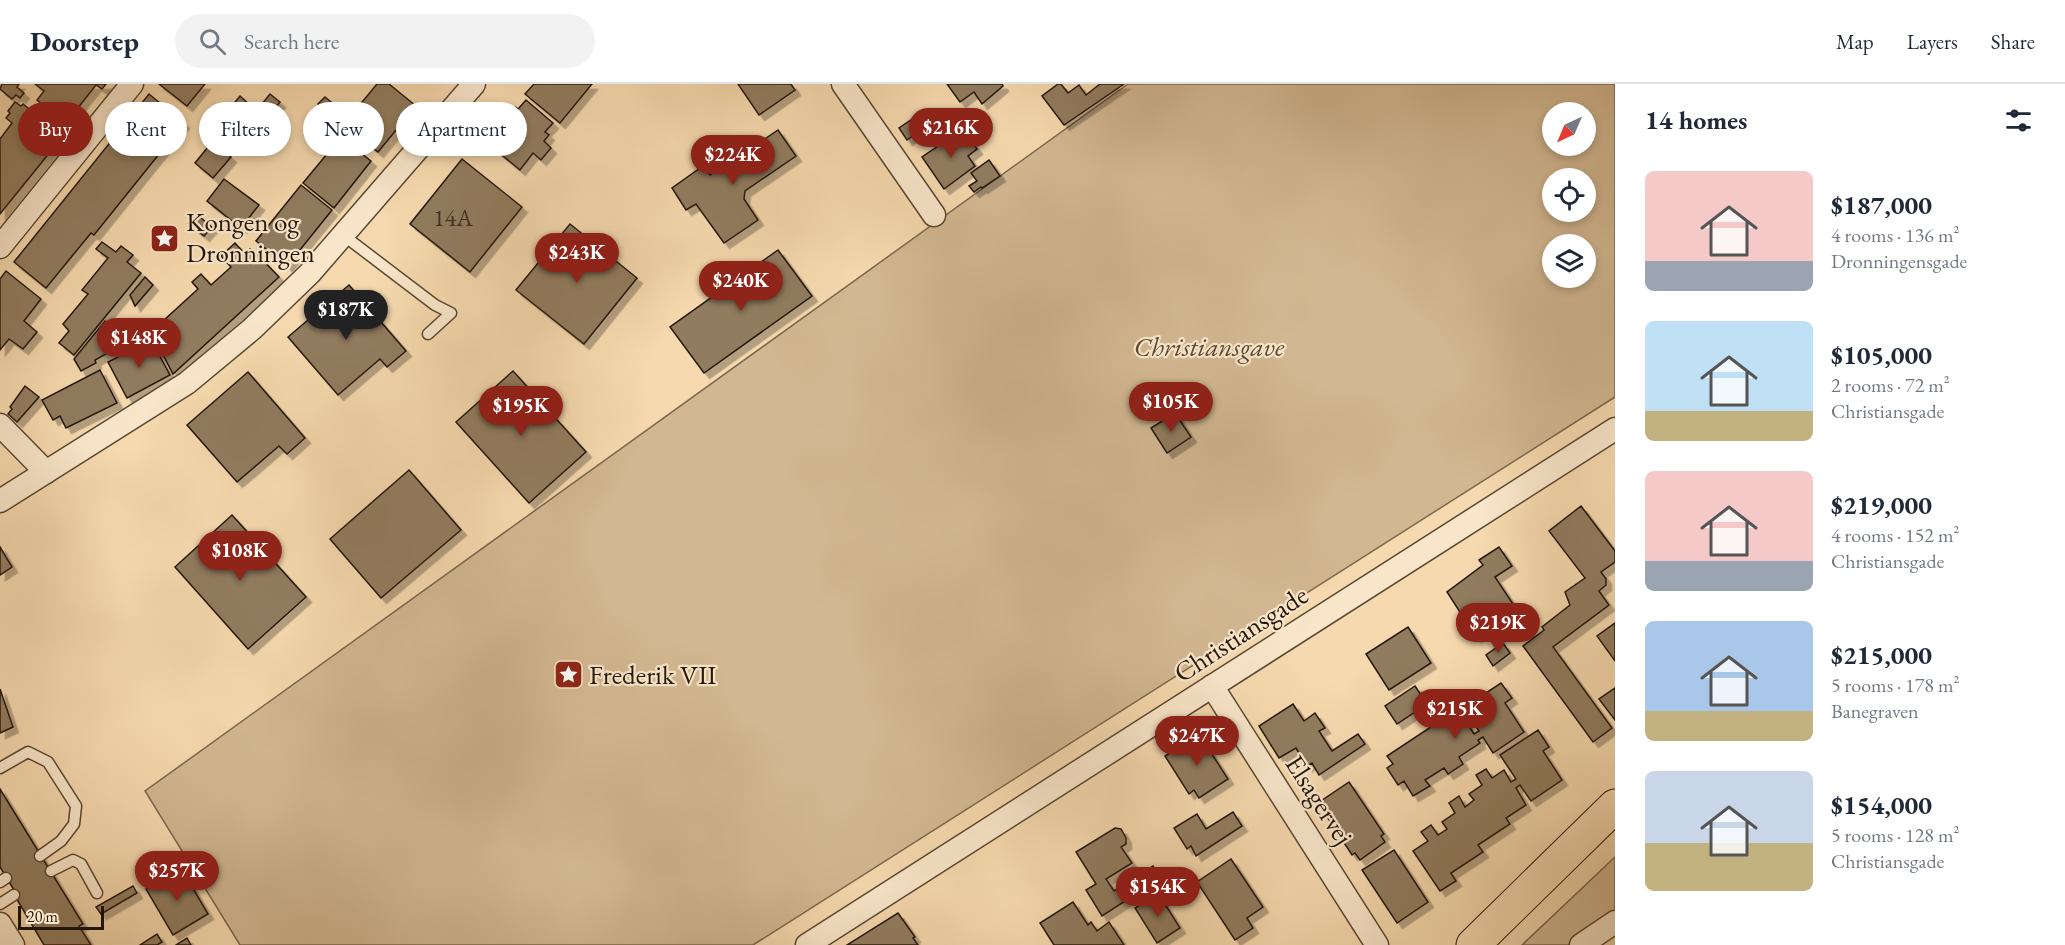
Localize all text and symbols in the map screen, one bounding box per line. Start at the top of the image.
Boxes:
search box [175,14,595,68]
text: Doorstep [30,23,139,59]
icon: search [196,25,229,58]
text: Search here [244,27,339,56]
text: Map [1836,28,1874,55]
text: Layers [1907,28,1958,55]
text: Share [1991,28,2035,55]
chip: Buy [18,102,93,156]
chip: Rent [105,102,187,156]
chip: Filters [199,102,291,156]
chip: New [303,102,384,156]
chip: Apartment [396,102,527,156]
north arrow [1542,102,1596,156]
map controls [1542,102,1596,288]
text: 14 homes [1645,103,1747,137]
icon: filters [2002,104,2035,137]
pin: $216K [909,108,993,159]
text: $216K [923,114,979,140]
pin: $224K [691,135,775,186]
text: $224K [705,141,761,167]
button: locate [1542,168,1596,222]
text: $187,000 [1831,188,1932,222]
icon: home [1693,195,1765,267]
house number: 14A [433,202,473,233]
place label: Kongen og Dronningen [186,204,315,270]
place icon: Kongen og Dronningen [149,222,181,254]
text: 4 rooms · 136 m² [1831,222,1959,248]
pin: $243K [535,233,619,284]
button: layers [1542,234,1596,288]
text: $243K [549,239,605,265]
text: Dronningensgade [1831,248,1967,274]
pin: $240K [699,261,783,312]
text: $240K [713,267,769,293]
pin: $187K [304,290,388,341]
text: $187K [318,296,374,322]
pin: $148K [97,318,181,369]
text: $148K [111,324,167,350]
park label: Christiansgave [1134,329,1285,364]
text: $105,000 [1831,338,1932,372]
icon: home [1693,345,1765,417]
text: 2 rooms · 72 m² [1831,372,1950,398]
pin: $105K [1129,382,1213,433]
pin: $195K [479,386,563,437]
text: $105K [1143,388,1199,414]
text: $195K [493,392,549,418]
text: Christiansgade [1831,398,1944,424]
text: $219,000 [1831,488,1932,522]
icon: home [1693,495,1765,567]
text: 4 rooms · 152 m² [1831,522,1959,548]
pin: $108K [198,531,282,582]
text: $108K [212,537,268,563]
text: Christiansgade [1831,548,1944,574]
street label: Christiansgade [1167,577,1314,690]
pin: $219K [1456,603,1540,654]
text: $219K [1470,609,1526,635]
text: $215,000 [1831,638,1932,672]
icon: home [1693,645,1765,717]
place label: Frederik VII [589,657,717,692]
place icon: Frederik VII [552,659,584,691]
text: 5 rooms · 178 m² [1831,672,1959,698]
pin: $215K [1413,689,1497,740]
text: $215K [1427,695,1483,721]
text: Banegraven [1831,698,1919,724]
pin: $247K [1155,716,1239,767]
text: $247K [1169,722,1225,748]
street label: Elsagervej [1277,748,1361,851]
text: $154,000 [1831,788,1932,822]
icon: home [1693,795,1765,867]
text: 5 rooms · 128 m² [1831,822,1959,848]
text: Christiansgade [1831,848,1944,874]
pin: $257K [135,851,219,902]
text: $257K [149,857,205,883]
pin: $154K [1116,867,1200,918]
text: $154K [1130,873,1186,899]
scale bar [18,903,104,930]
text: 20 m [27,906,58,927]

